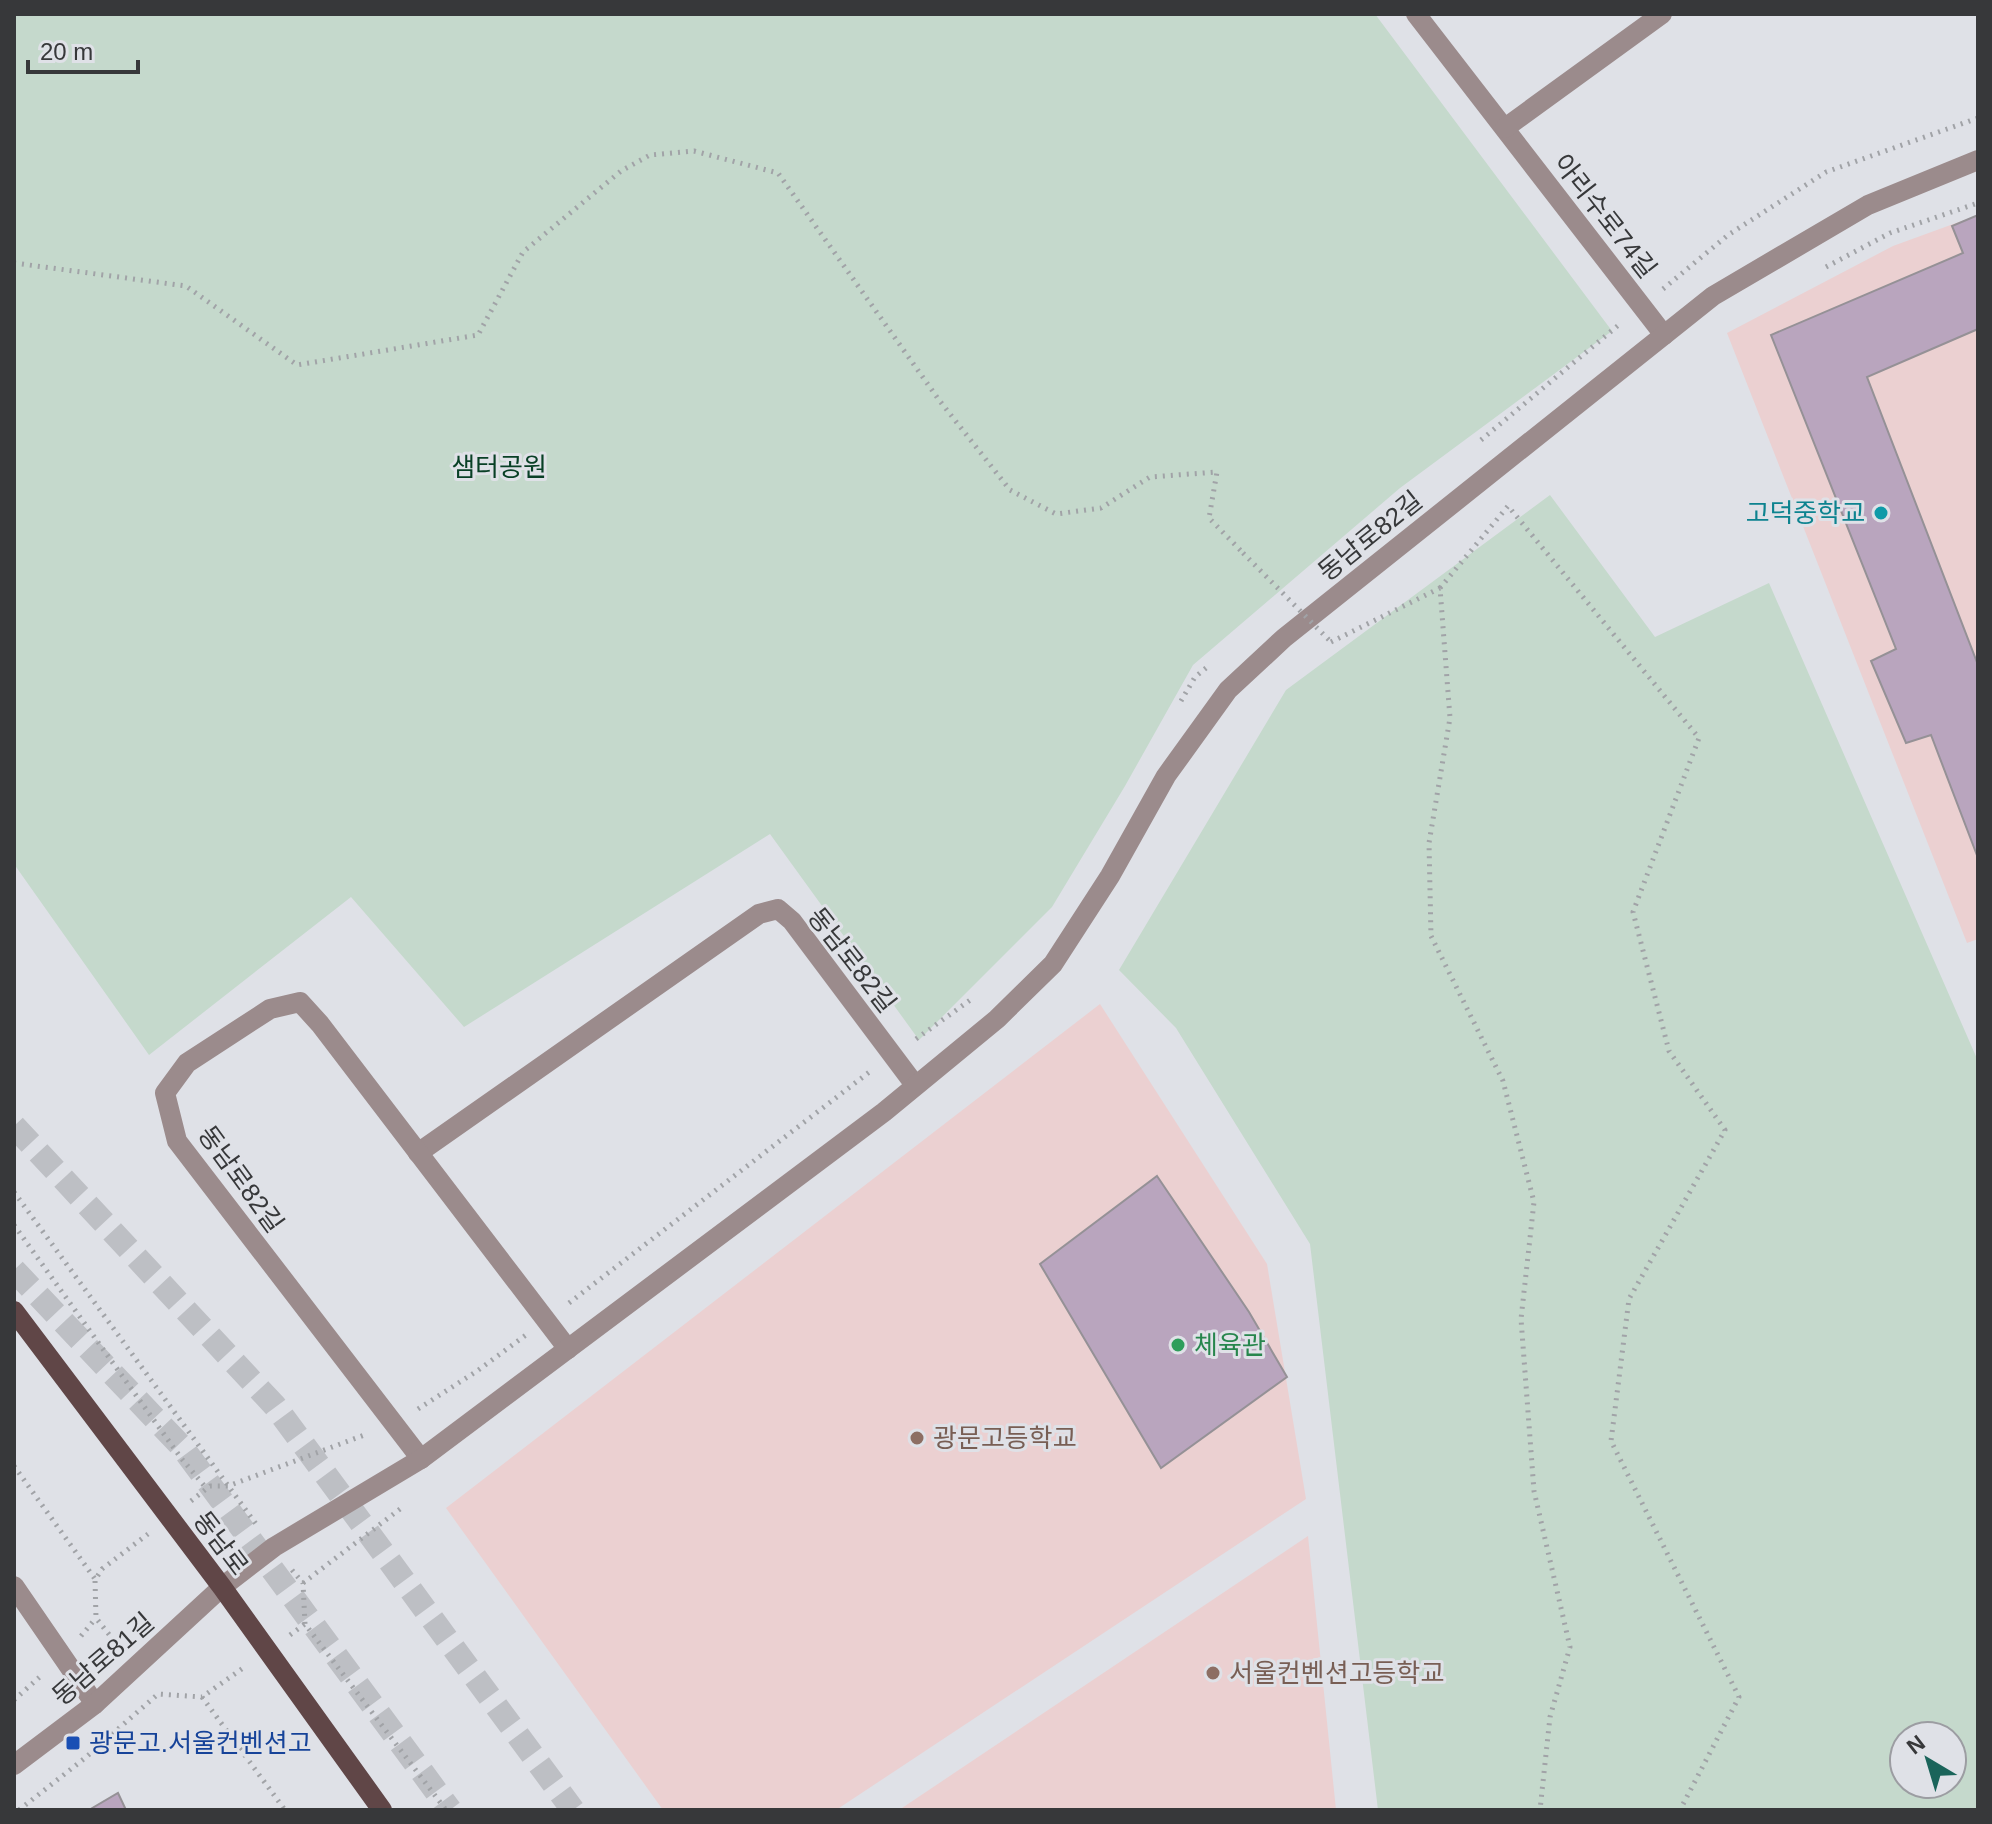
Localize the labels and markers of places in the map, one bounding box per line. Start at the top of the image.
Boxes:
place label: 고덕중학교 [1745,498,1865,528]
marker: 고덕중학교 [1872,504,1890,522]
place label: 체육관 [1194,1330,1266,1360]
marker: 체육관 [1169,1336,1187,1354]
place label: 광문고등학교 [933,1423,1077,1453]
marker: 광문고등학교 [908,1429,926,1447]
place label: 서울컨벤션고등학교 [1229,1658,1444,1688]
marker: 서울컨벤션고등학교 [1204,1664,1222,1682]
place label: 광문고.서울컨벤션고 [89,1728,312,1758]
marker: 광문고.서울컨벤션고 [64,1734,82,1752]

